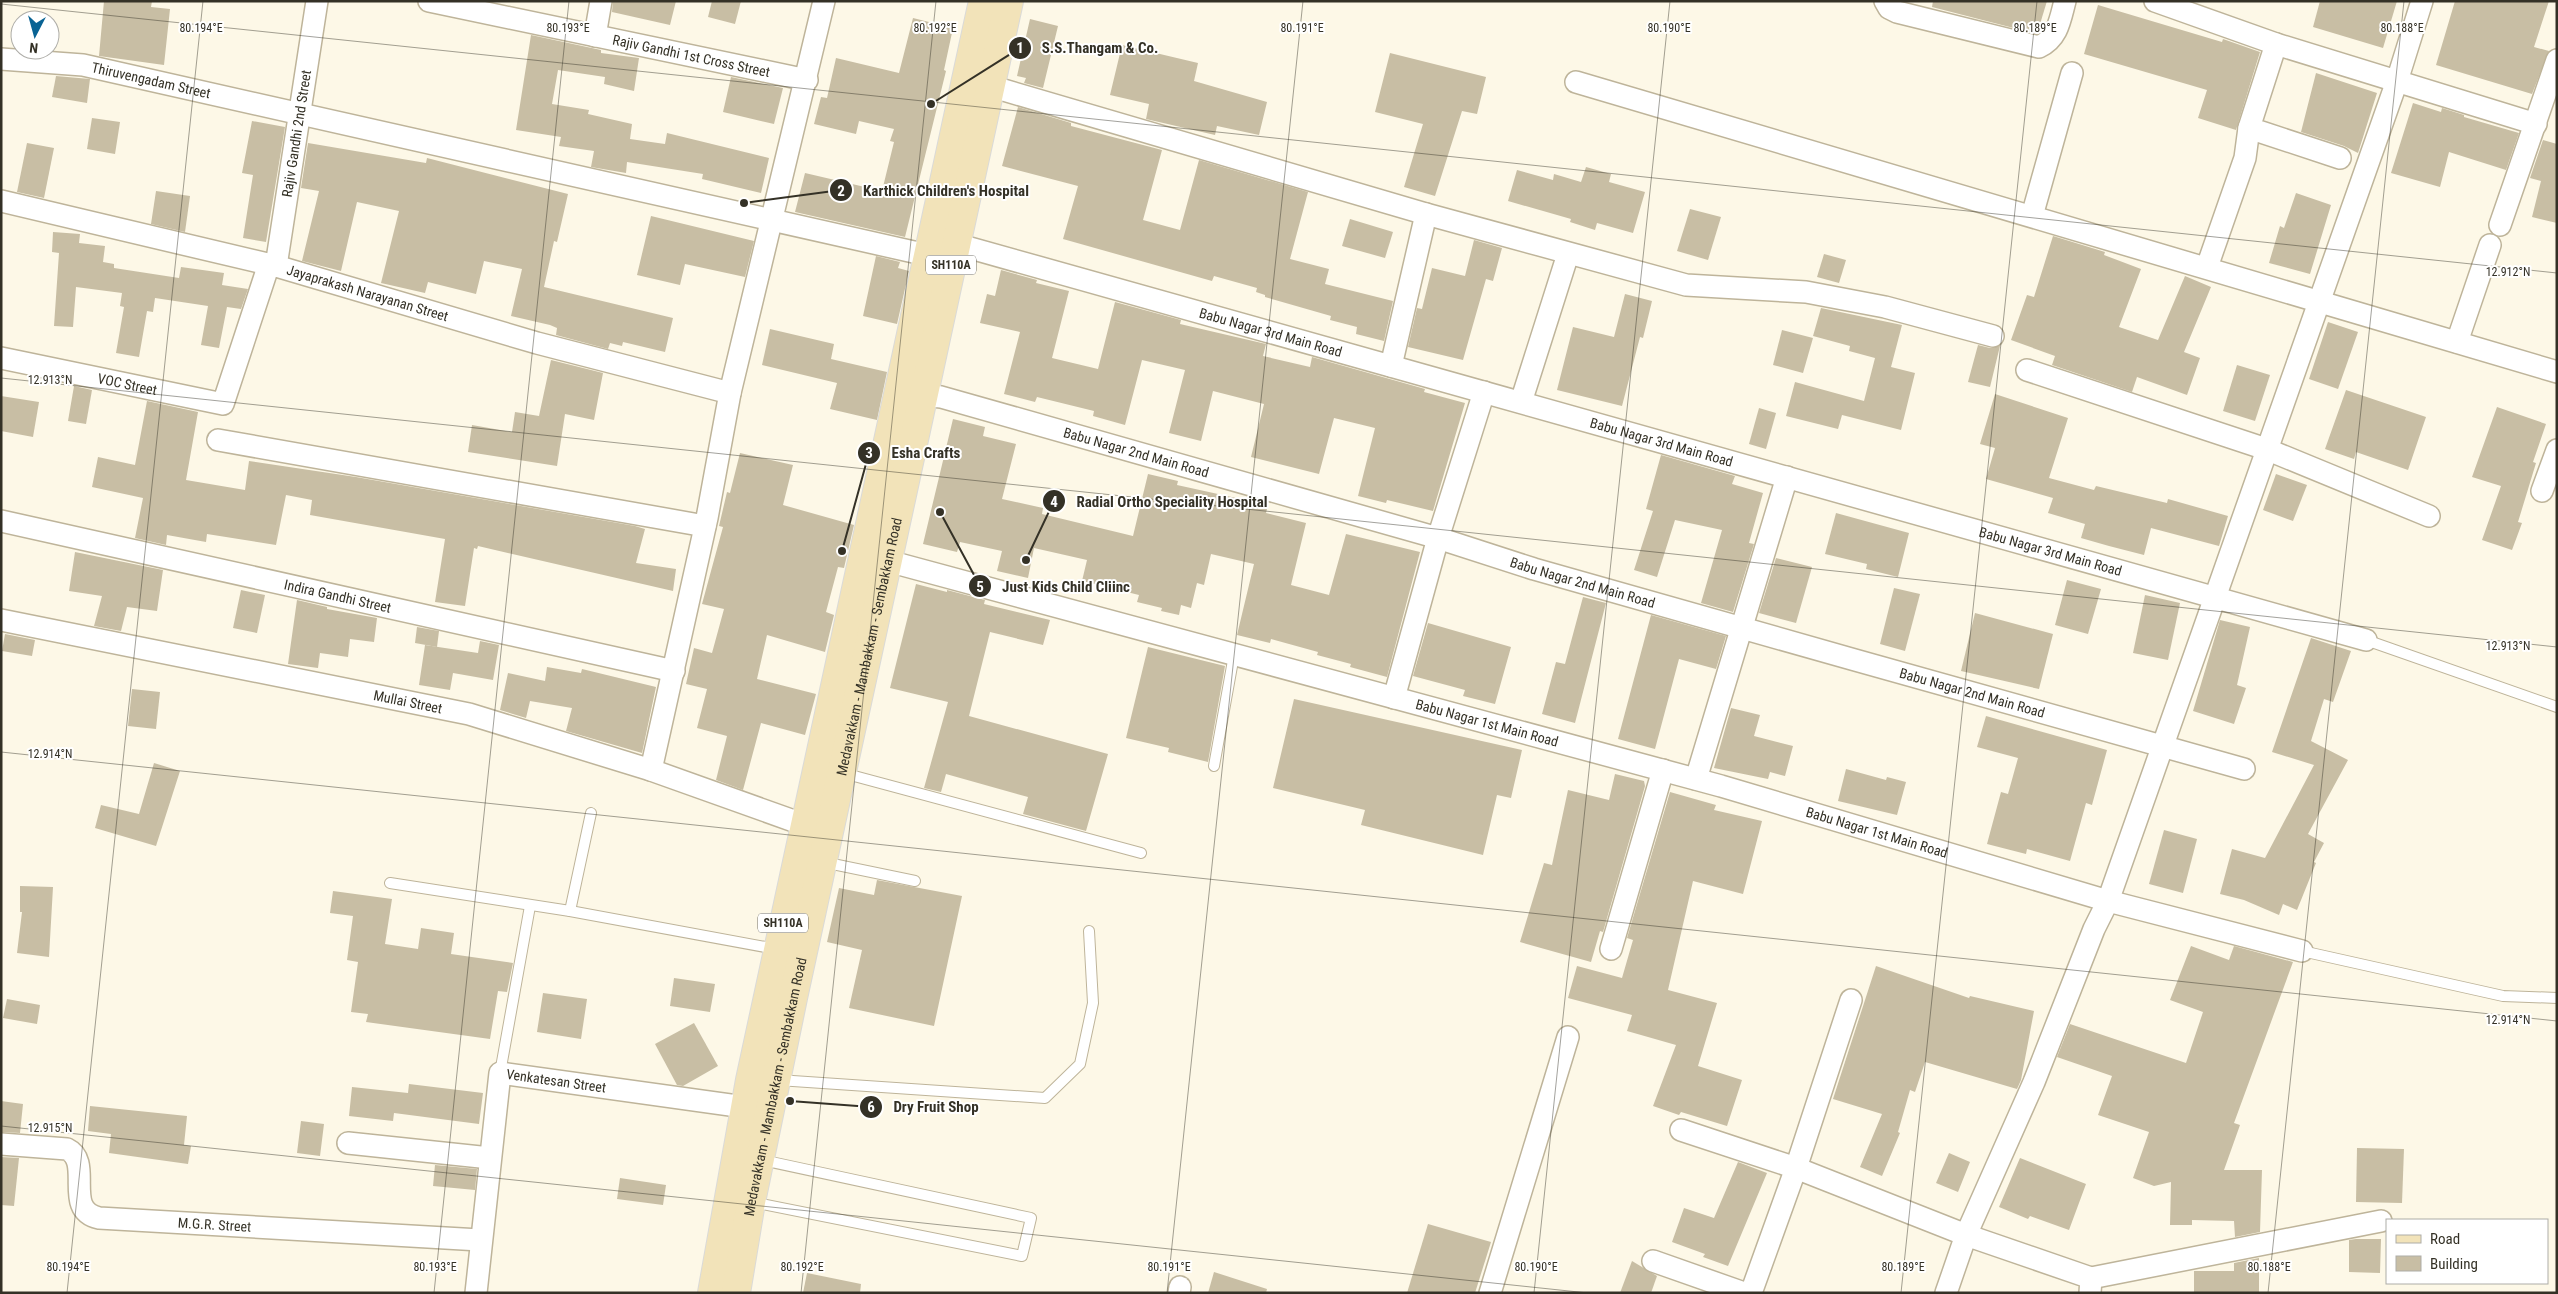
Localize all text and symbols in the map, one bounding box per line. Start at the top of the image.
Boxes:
north arrow [10,10,60,60]
text: 80.194°E [179,21,223,35]
text: 80.193°E [546,21,590,35]
text: 80.192°E [913,21,957,35]
text: 80.191°E [1280,21,1324,35]
text: 80.190°E [1647,21,1691,35]
text: 80.189°E [2013,21,2057,35]
text: 80.188°E [2380,21,2424,35]
street label: Rajiv Gandhi 1st Cross Street [611,32,771,80]
callout: S.S.Thangam & Co. [1007,33,1169,63]
text: 1 [1016,39,1024,57]
text: S.S.Thangam & Co. [1042,39,1158,57]
text: N [29,40,39,56]
street label: Thiruvengadam Street [90,59,212,101]
street label: Rajiv Gandhi 2nd Street [279,69,314,198]
callout: Karthick Children's Hospital [828,175,1039,205]
text: 2 [837,182,845,200]
text: Karthick Children's Hospital [863,182,1029,200]
road number: SH110A [926,256,976,274]
street label: Jayaprakash Narayanan Street [285,262,450,324]
text: 12.912°N [2486,265,2530,279]
street label: Babu Nagar 3rd Main Road [1197,305,1344,360]
street label: VOC Street [96,370,158,398]
text: 12.913°N [28,373,72,387]
street label: Babu Nagar 3rd Main Road [1588,414,1735,470]
street label: Babu Nagar 2nd Main Road [1062,424,1211,481]
callout: Esha Crafts [856,438,970,468]
text: 3 [865,444,873,462]
text: Esha Crafts [892,444,961,462]
callout: Radial Ortho Speciality Hospital [1041,486,1278,516]
text: 4 [1050,493,1058,511]
text: Radial Ortho Speciality Hospital [1076,493,1268,511]
street label: Medavakkam - Mambakkam - Sembakkam Road [833,516,905,777]
street label: Babu Nagar 3rd Main Road [1977,524,2124,579]
street label: Babu Nagar 2nd Main Road [1508,554,1657,611]
callout: Just Kids Child Cliinc [967,571,1140,601]
street label: Indira Gandhi Street [283,576,393,616]
text: 5 [976,578,984,596]
text: Just Kids Child Cliinc [1002,578,1130,596]
text: 12.913°N [2486,639,2530,653]
street label: Babu Nagar 2nd Main Road [1898,665,2047,721]
street label: Mullai Street [372,687,444,716]
street label: Babu Nagar 1st Main Road [1414,696,1560,750]
text: 12.914°N [28,747,72,761]
street label: Babu Nagar 1st Main Road [1804,804,1950,861]
road number: SH110A [758,914,808,932]
street label: Medavakkam - Mambakkam - Sembakkam Road [741,956,810,1217]
text: 12.914°N [2486,1013,2530,1027]
street label: Venkatesan Street [505,1066,607,1096]
callout: Dry Fruit Shop [858,1092,988,1122]
text: 6 [867,1098,875,1116]
text: Dry Fruit Shop [893,1098,979,1116]
text: 12.915°N [28,1121,72,1135]
street label: M.G.R. Street [177,1215,252,1235]
legend [2386,1219,2548,1284]
text: Road [2430,1230,2460,1248]
text: Building [2430,1255,2478,1273]
text: 80.194°E [46,1260,90,1274]
text: 80.193°E [413,1260,457,1274]
text: 80.192°E [780,1260,824,1274]
text: 80.191°E [1147,1260,1191,1274]
text: 80.190°E [1514,1260,1558,1274]
text: 80.189°E [1881,1260,1925,1274]
text: 80.188°E [2247,1260,2291,1274]

